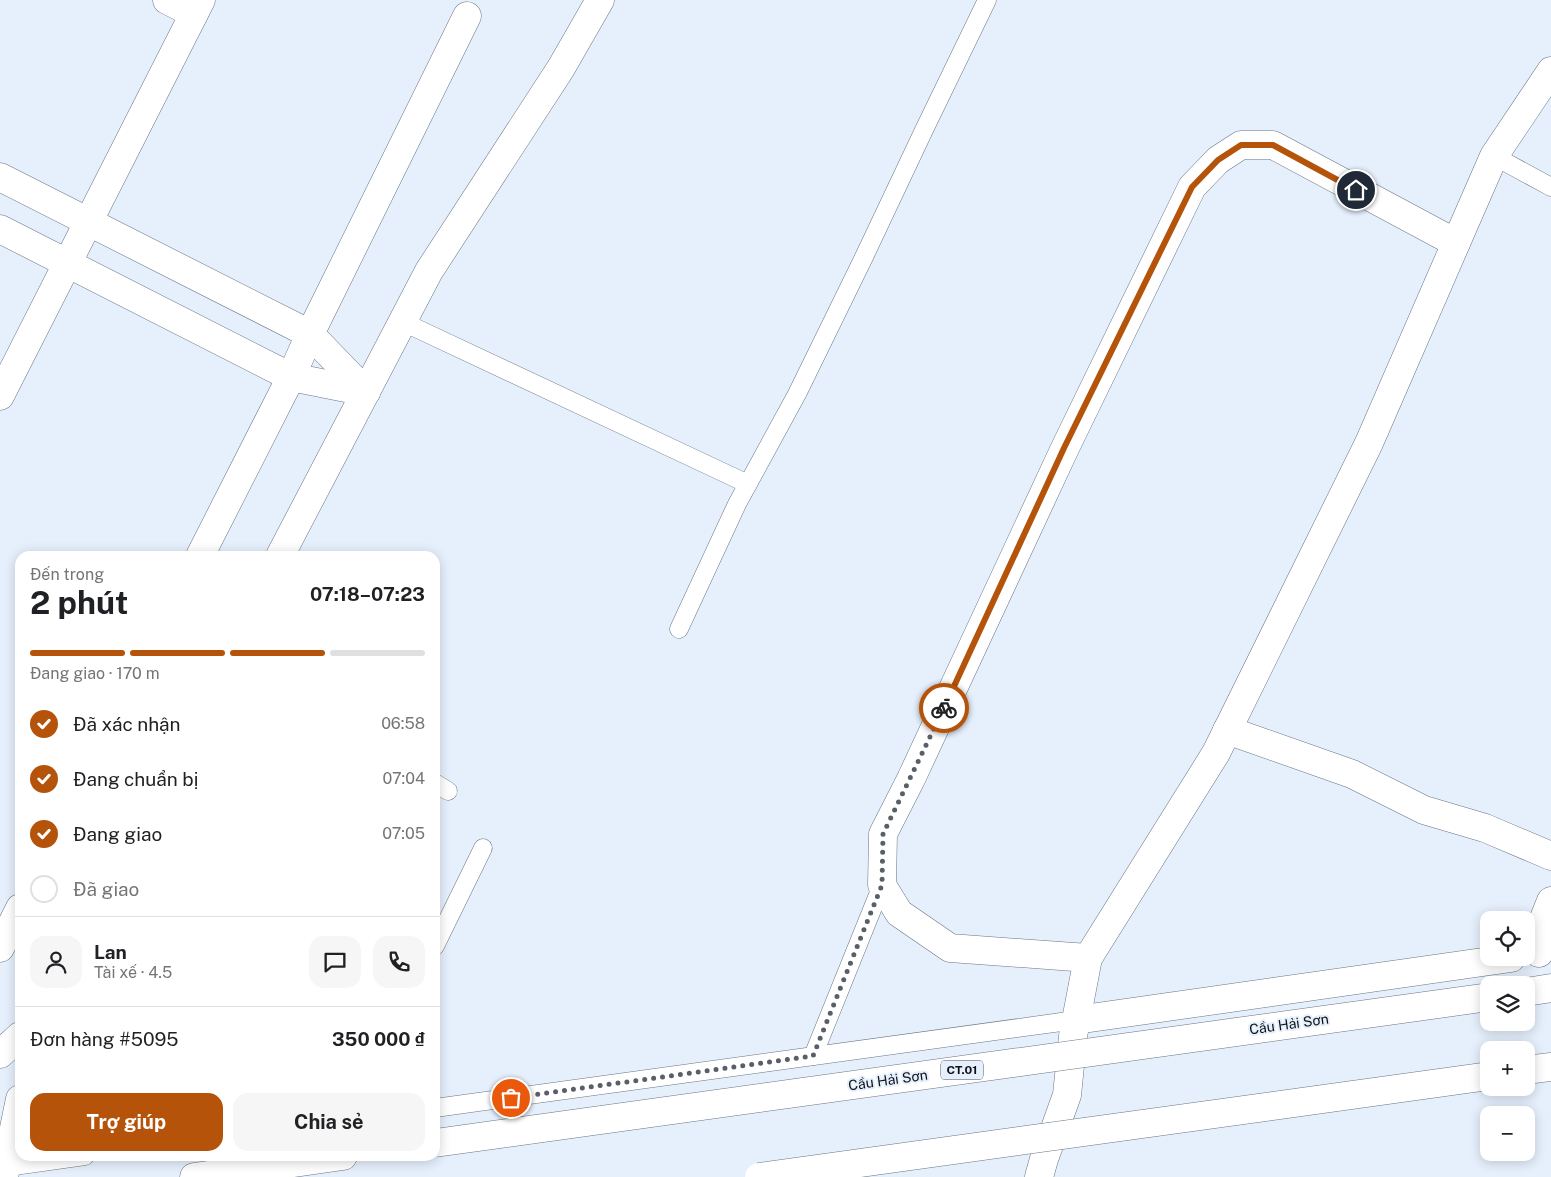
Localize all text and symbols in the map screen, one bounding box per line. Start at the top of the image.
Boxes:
pin [1335,169,1377,211]
icon: home [1342,176,1370,204]
text: Đến trong [30,565,104,584]
text: 07:18–07:23 [310,583,425,605]
text: 2 phút [30,584,128,621]
text: Đang giao · 170 m [30,664,160,683]
courier [919,683,969,733]
icon: bike [930,694,958,722]
icon: check [30,710,58,738]
text: Đã xác nhận [73,713,181,735]
text: 06:58 [381,714,425,733]
icon: check [30,765,58,793]
text: Đang chuẩn bị [73,768,198,790]
text: 07:04 [382,769,425,788]
icon: check [30,820,58,848]
text: Đang giao [73,823,162,845]
text: 07:05 [382,824,425,843]
text: Đã giao [73,878,139,900]
map controls [1480,911,1535,1161]
button: locate [1480,911,1535,966]
button: person [30,936,82,988]
button: chat [309,936,361,988]
button: phone [373,936,425,988]
text: Lan [94,941,127,963]
text: Tài xế · 4.5 [94,963,172,982]
button: layers [1480,976,1535,1031]
street label: Cầu Hải Sơn [1248,1011,1330,1037]
text: Đơn hàng #5095 [30,1028,178,1050]
text: 350 000 ₫ [332,1028,425,1050]
button: + [1480,1041,1535,1096]
road number: CT.01 [941,1060,983,1080]
street label: Cầu Hải Sơn [847,1067,929,1093]
pin [490,1077,532,1119]
icon: bag [497,1084,525,1112]
button: Trợ giúp [30,1093,223,1151]
button: Chia sẻ [233,1093,425,1151]
button: − [1480,1106,1535,1161]

